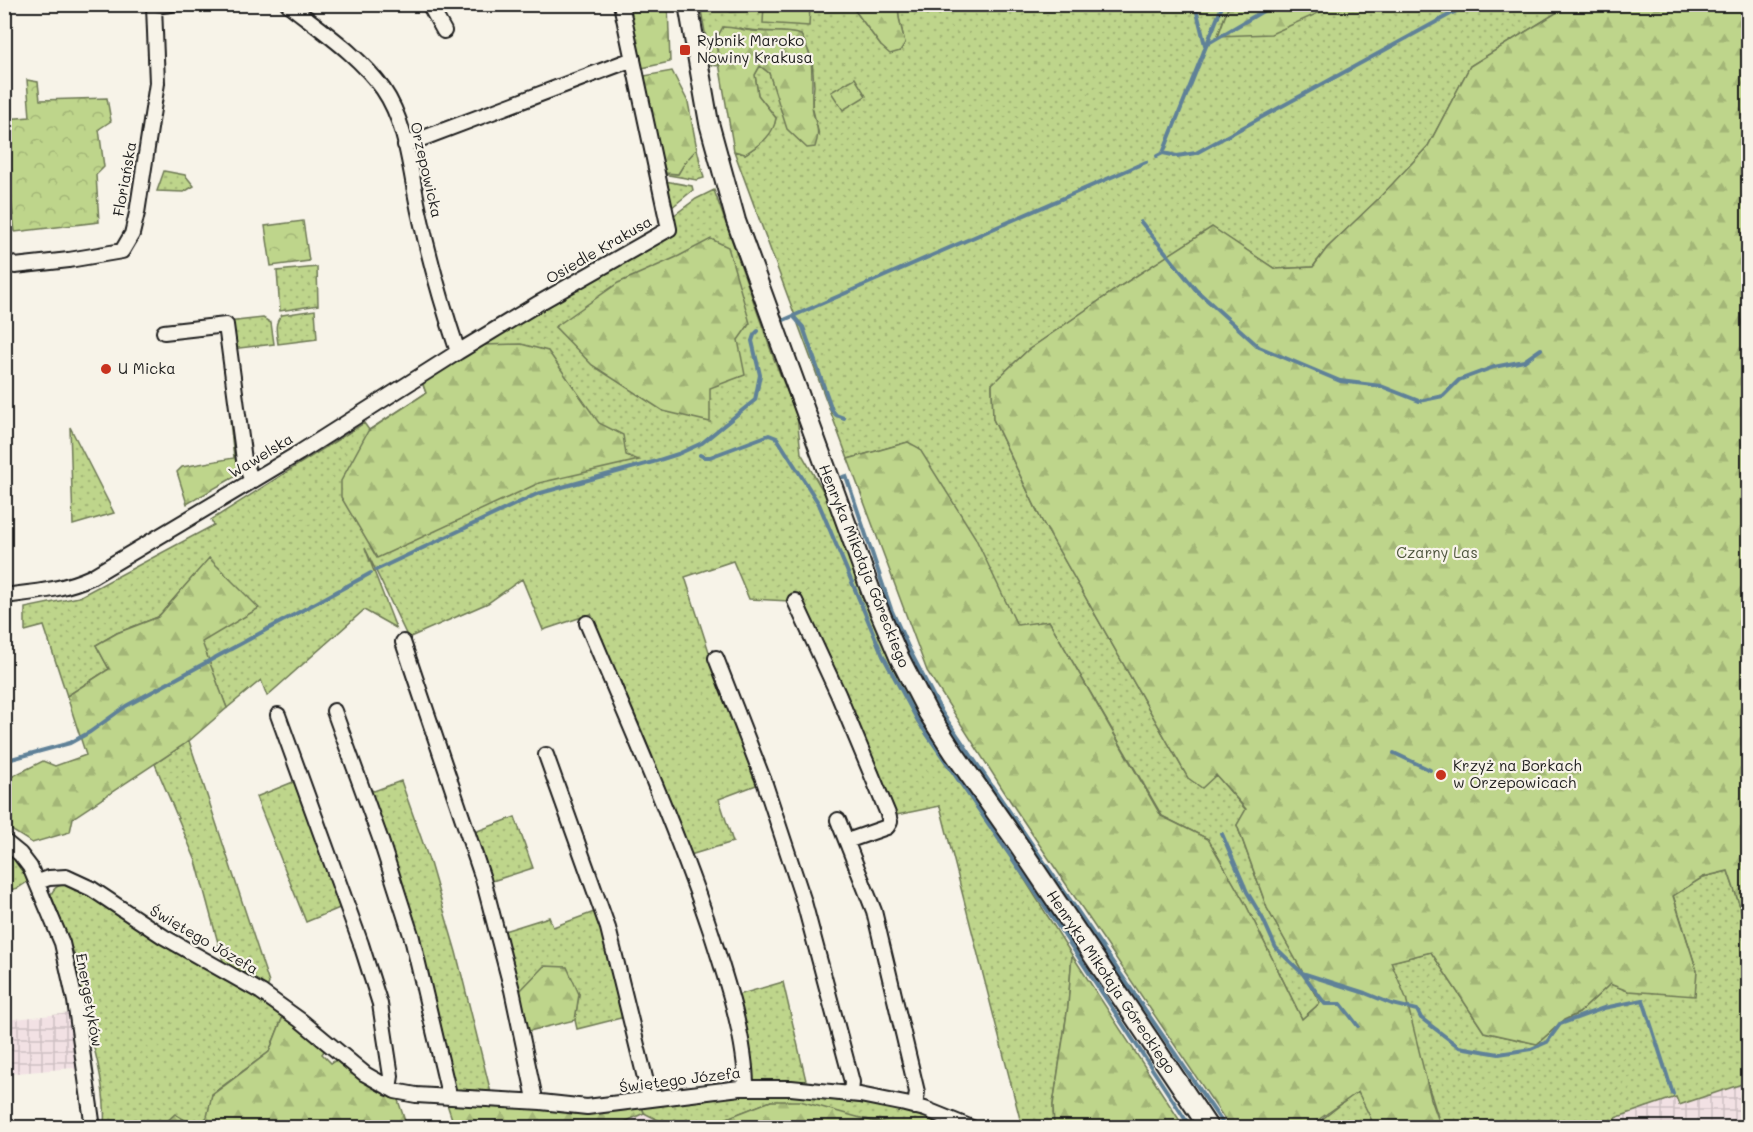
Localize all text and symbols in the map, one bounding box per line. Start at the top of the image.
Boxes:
place label: Rybnik Maroko Nowiny Krakusa [697,30,813,67]
marker: Rybnik Maroko Nowiny Krakusa [678,43,692,57]
street label: Orzepowicka [406,120,448,220]
street label: Floriańska [108,140,140,218]
street label: Osiedle Krakusa [542,211,655,288]
place label: U Micka [118,358,175,378]
marker: U Micka [99,362,113,376]
street label: Wawelska [225,428,296,482]
street label: Henryka Mikołaja Góreckiego [815,461,915,670]
park label: Czarny Las [1396,542,1478,562]
place label: Krzyż na Borkach w Orzepowicach [1453,755,1582,792]
marker: Krzyż na Borkach w Orzepowicach [1434,768,1448,782]
street label: Henryka Mikołaja Góreckiego [1043,886,1181,1077]
street label: Świętego Józefa [147,900,262,978]
street label: Energetyków [72,951,108,1048]
street label: Świętego Józefa [618,1062,742,1096]

